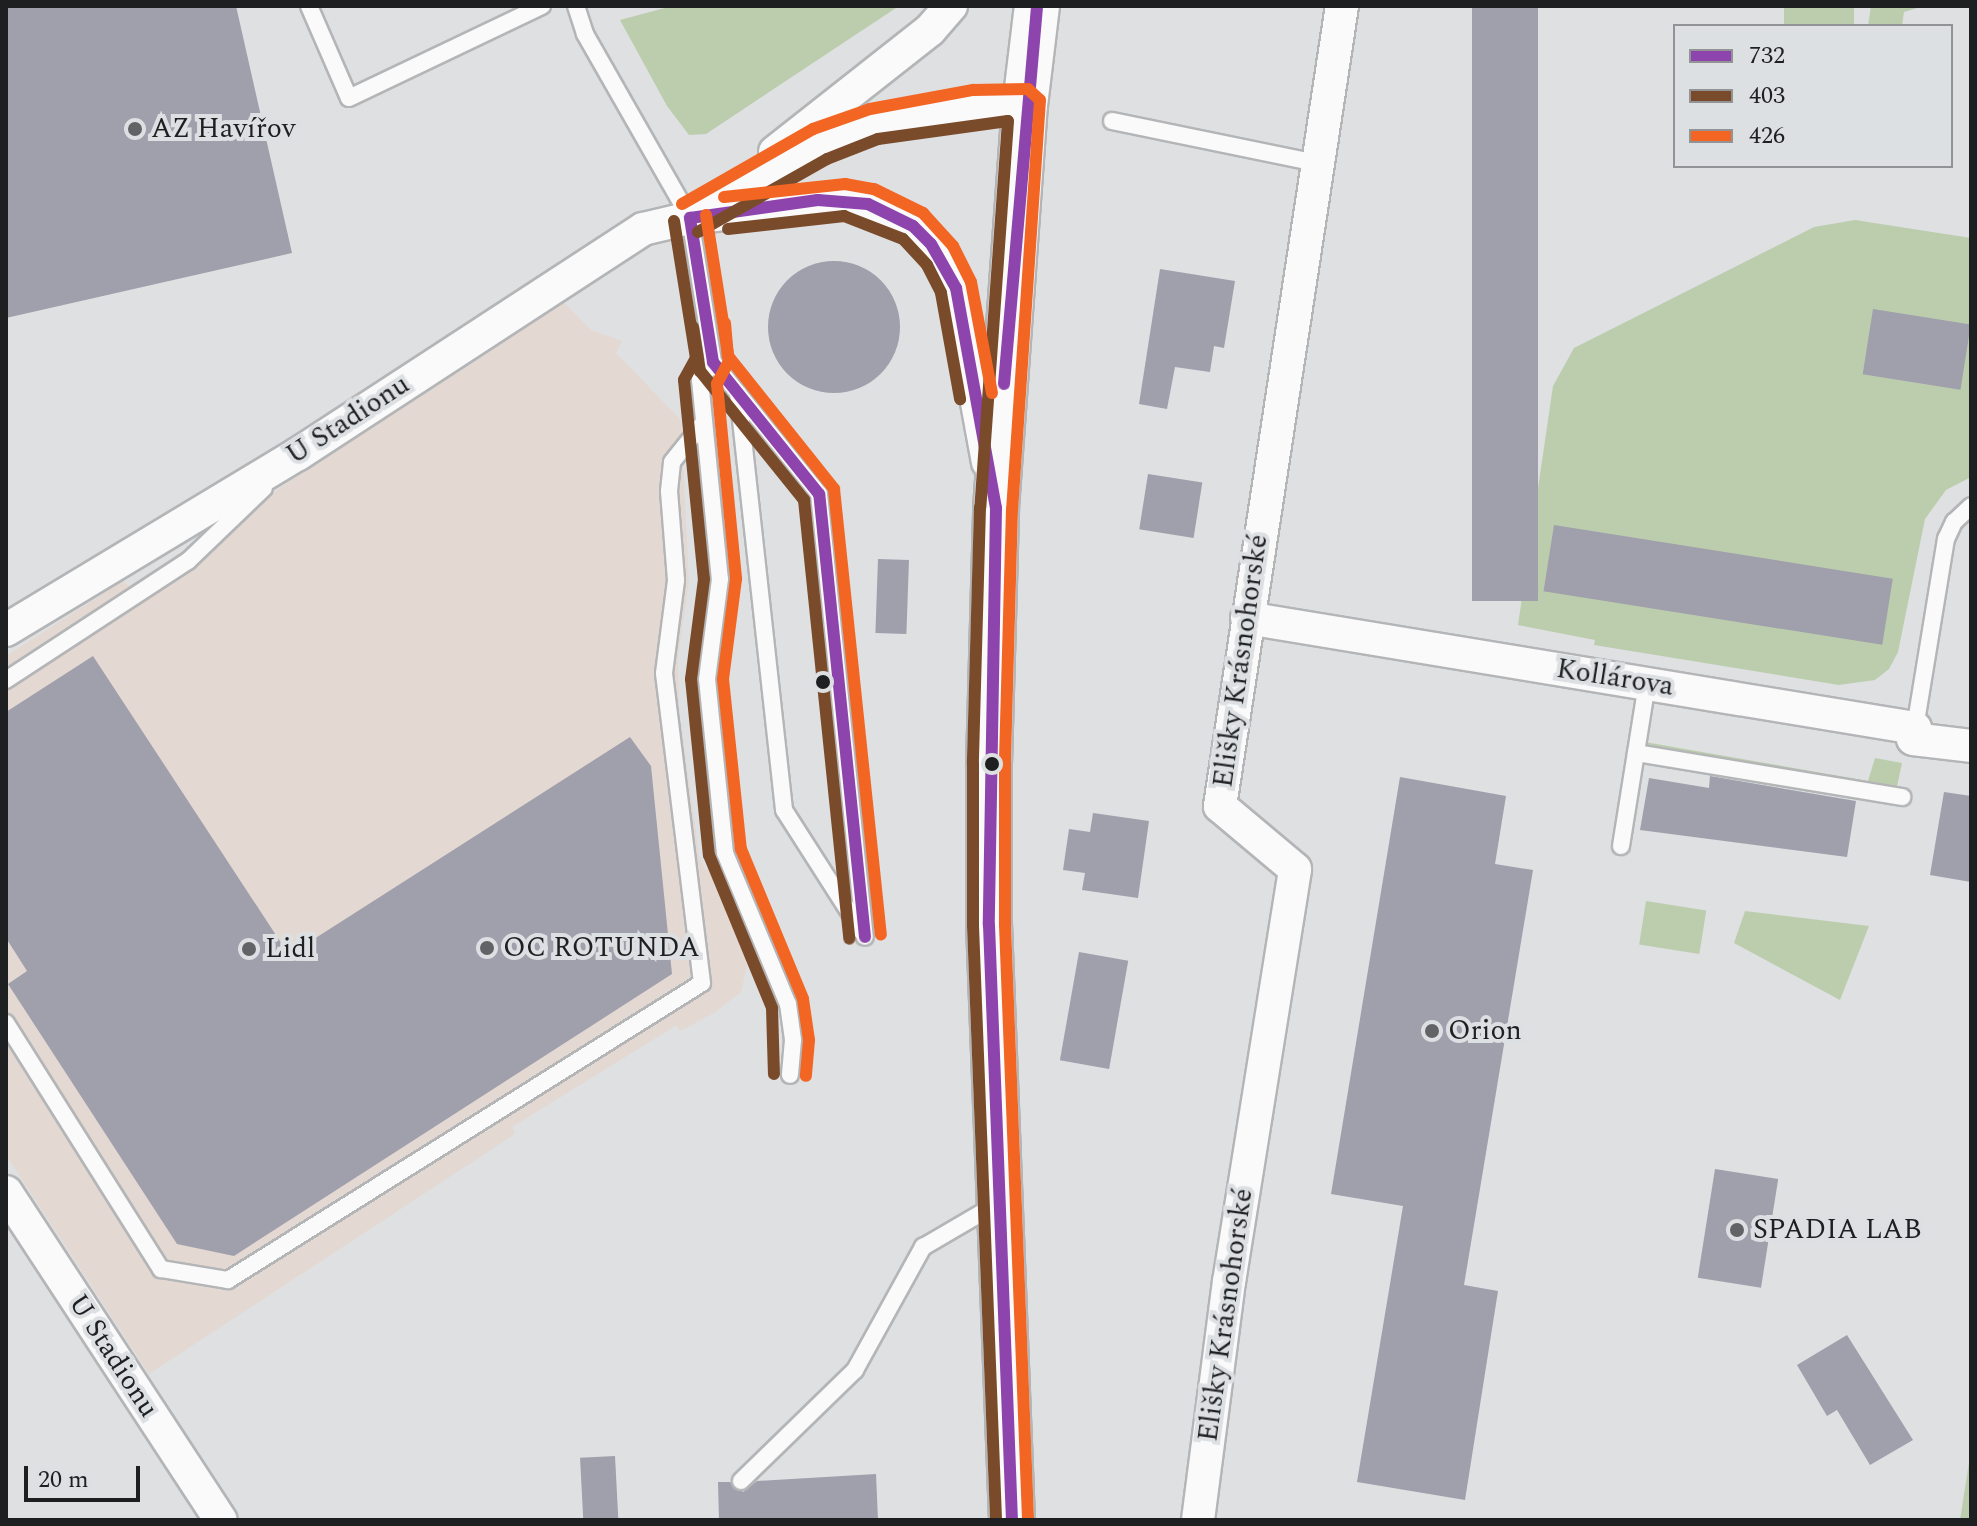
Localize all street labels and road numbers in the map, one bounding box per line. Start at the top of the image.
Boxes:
street label: U Stadionu [280,368,416,472]
street label: Elišky Krásnohorské [1207,532,1275,790]
street label: Kollárova [1554,652,1676,704]
street label: Elišky Krásnohorské [1192,1186,1260,1444]
street label: U Stadionu [61,1288,165,1424]

